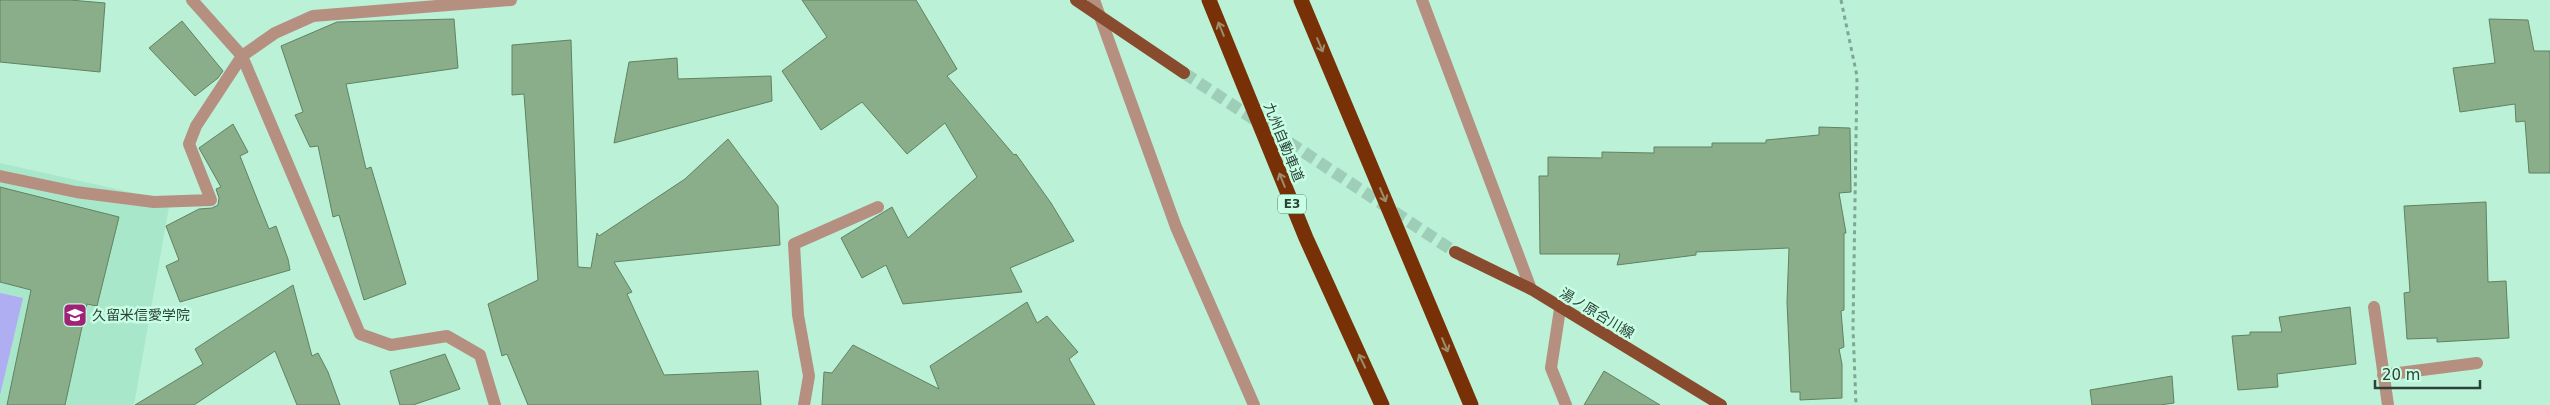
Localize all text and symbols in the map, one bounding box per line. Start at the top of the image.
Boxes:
one-way arrow [1216,22,1225,38]
one-way arrow [1316,37,1325,52]
street label: 九州自動車道 [1261,100,1307,184]
one-way arrow [1277,173,1286,188]
one-way arrow [1378,187,1388,202]
road number: E3 [1278,194,1306,213]
street label: 湯ノ原合川線 [1557,285,1637,341]
school or university icon: 久留米信愛学院 [62,302,88,328]
place label: 久留米信愛学院 [92,307,190,323]
one-way arrow [1441,337,1451,352]
one-way arrow [1356,354,1366,369]
scale bar [2375,358,2480,390]
text: 20 m [2382,366,2420,384]

